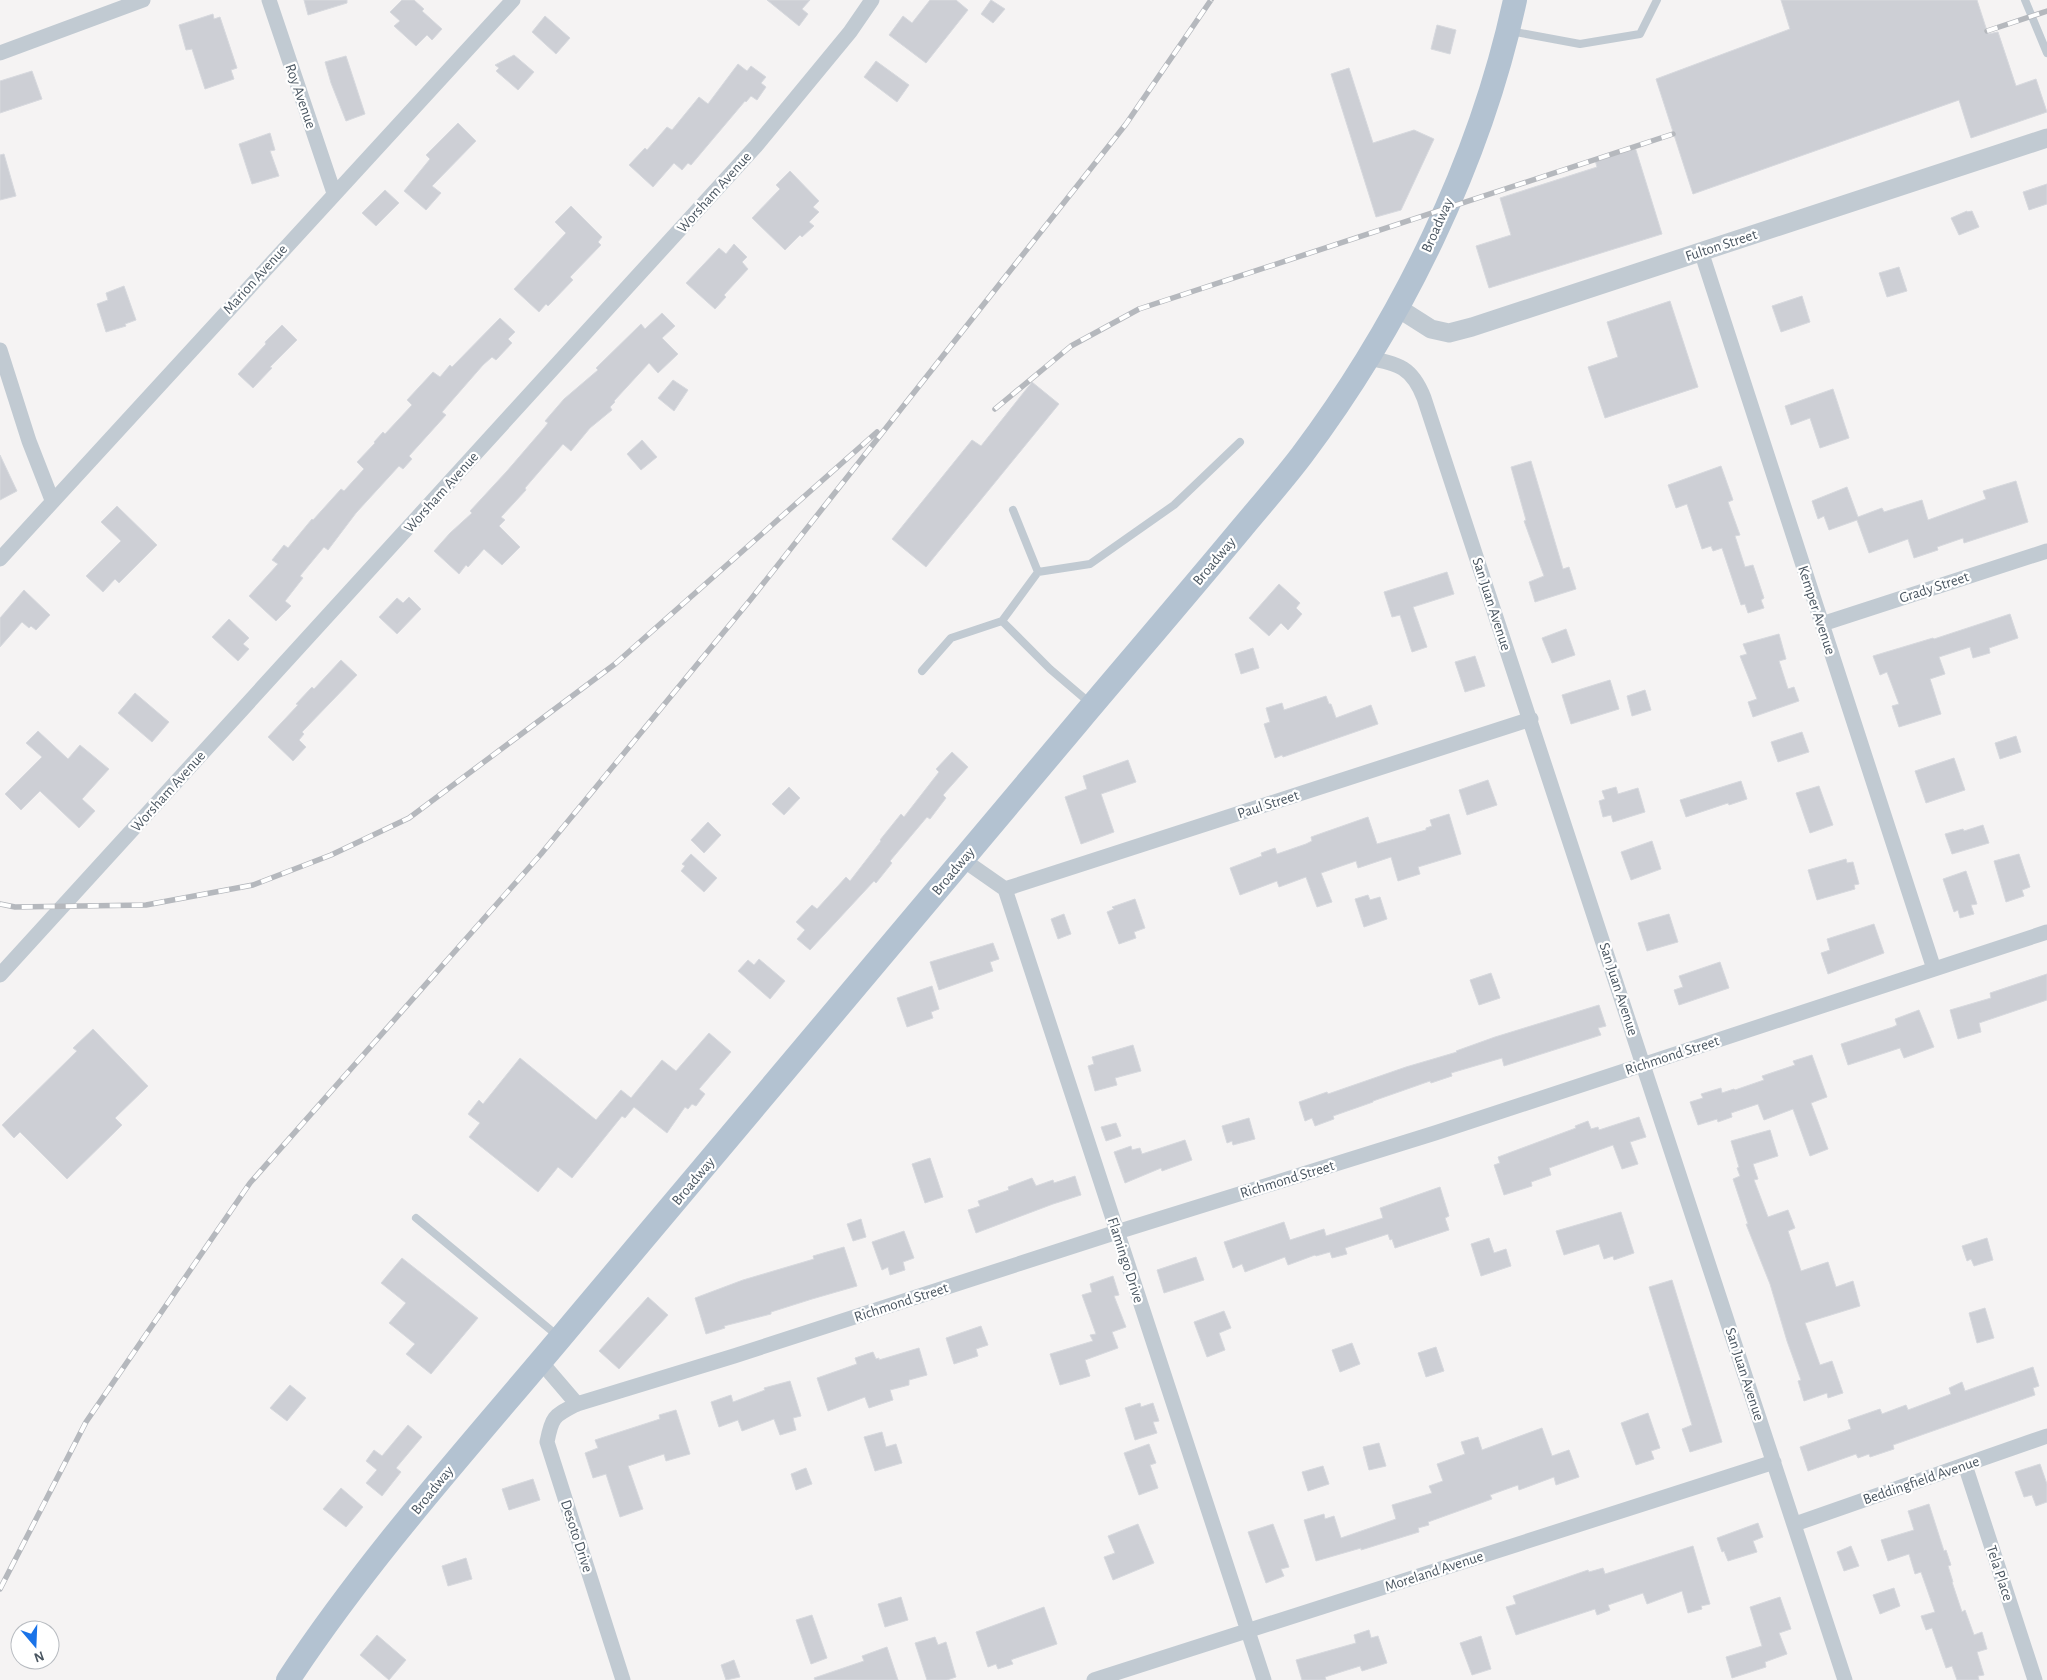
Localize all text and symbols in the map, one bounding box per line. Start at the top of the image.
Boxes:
street label: Roy Avenue [282,62,319,131]
street label: Worsham Avenue [674,149,754,236]
street label: Broadway [1419,195,1456,255]
street label: Fulton Street [1683,227,1759,264]
street label: Marion Avenue [220,242,290,317]
street label: Worsham Avenue [401,449,481,536]
street label: Broadway [1190,534,1239,588]
street label: San Juan Avenue [1469,556,1514,653]
street label: Kemper Avenue [1795,564,1838,656]
street label: Grady Street [1897,569,1971,606]
street label: Worsham Avenue [128,748,208,835]
street label: Paul Street [1236,787,1301,821]
street label: Broadway [929,844,978,898]
street label: San Juan Avenue [1596,941,1641,1038]
street label: Richmond Street [1623,1033,1721,1078]
street label: Broadway [669,1154,718,1208]
street label: Richmond Street [1238,1158,1336,1201]
street label: Flamingo Drive [1105,1216,1146,1305]
street label: Richmond Street [852,1280,950,1325]
street label: San Juan Avenue [1722,1326,1767,1423]
street label: Beddingfield Avenue [1861,1454,1981,1507]
street label: Broadway [408,1463,457,1517]
street label: Desoto Drive [558,1498,595,1574]
street label: Tela Place [1984,1543,2016,1603]
street label: Moreland Avenue [1383,1548,1485,1594]
north arrow [10,1620,60,1670]
text: N [32,1648,46,1665]

